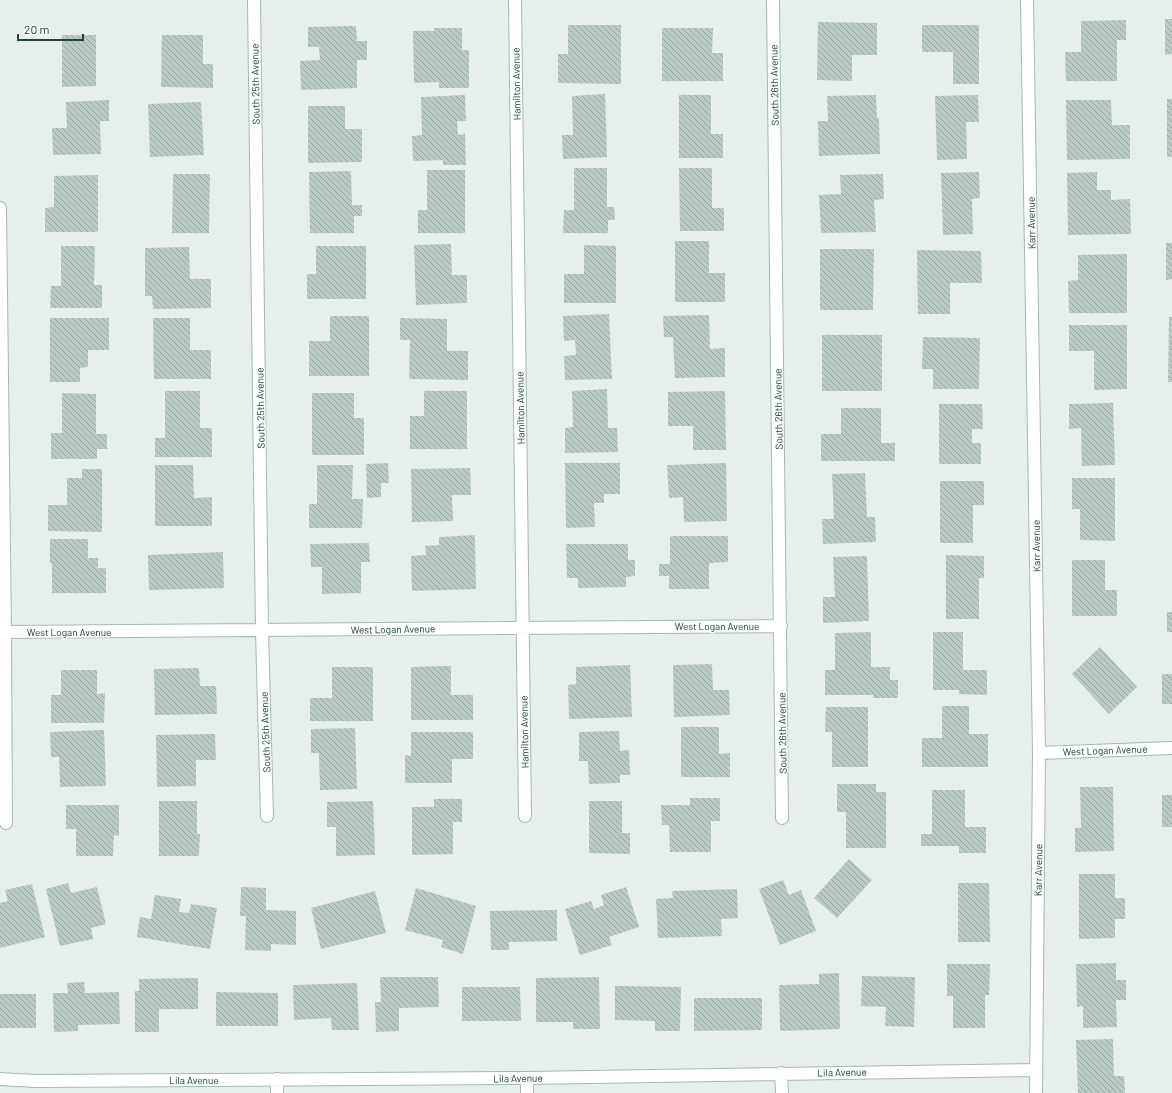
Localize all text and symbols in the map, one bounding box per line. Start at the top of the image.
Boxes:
scale bar [18,16,83,42]
text: 20 m [24,22,50,36]
street label: South 25th Avenue [248,43,262,125]
street label: South 26th Avenue [767,44,781,126]
street label: Hamilton Avenue [509,47,523,121]
street label: Karr Avenue [1025,197,1037,249]
street label: South 25th Avenue [253,367,267,449]
street label: South 26th Avenue [771,368,785,450]
street label: Hamilton Avenue [513,371,527,445]
street label: Karr Avenue [1030,520,1042,572]
street label: West Logan Avenue [675,620,759,632]
street label: West Logan Avenue [351,622,435,636]
street label: West Logan Avenue [27,626,111,638]
street label: South 25th Avenue [258,691,272,773]
street label: South 26th Avenue [775,692,789,774]
street label: Hamilton Avenue [517,695,531,769]
street label: West Logan Avenue [1062,743,1148,757]
street label: Karr Avenue [1032,844,1044,896]
street label: Lila Avenue [817,1066,867,1078]
street label: Lila Avenue [493,1072,543,1084]
street label: Lila Avenue [169,1074,219,1086]

